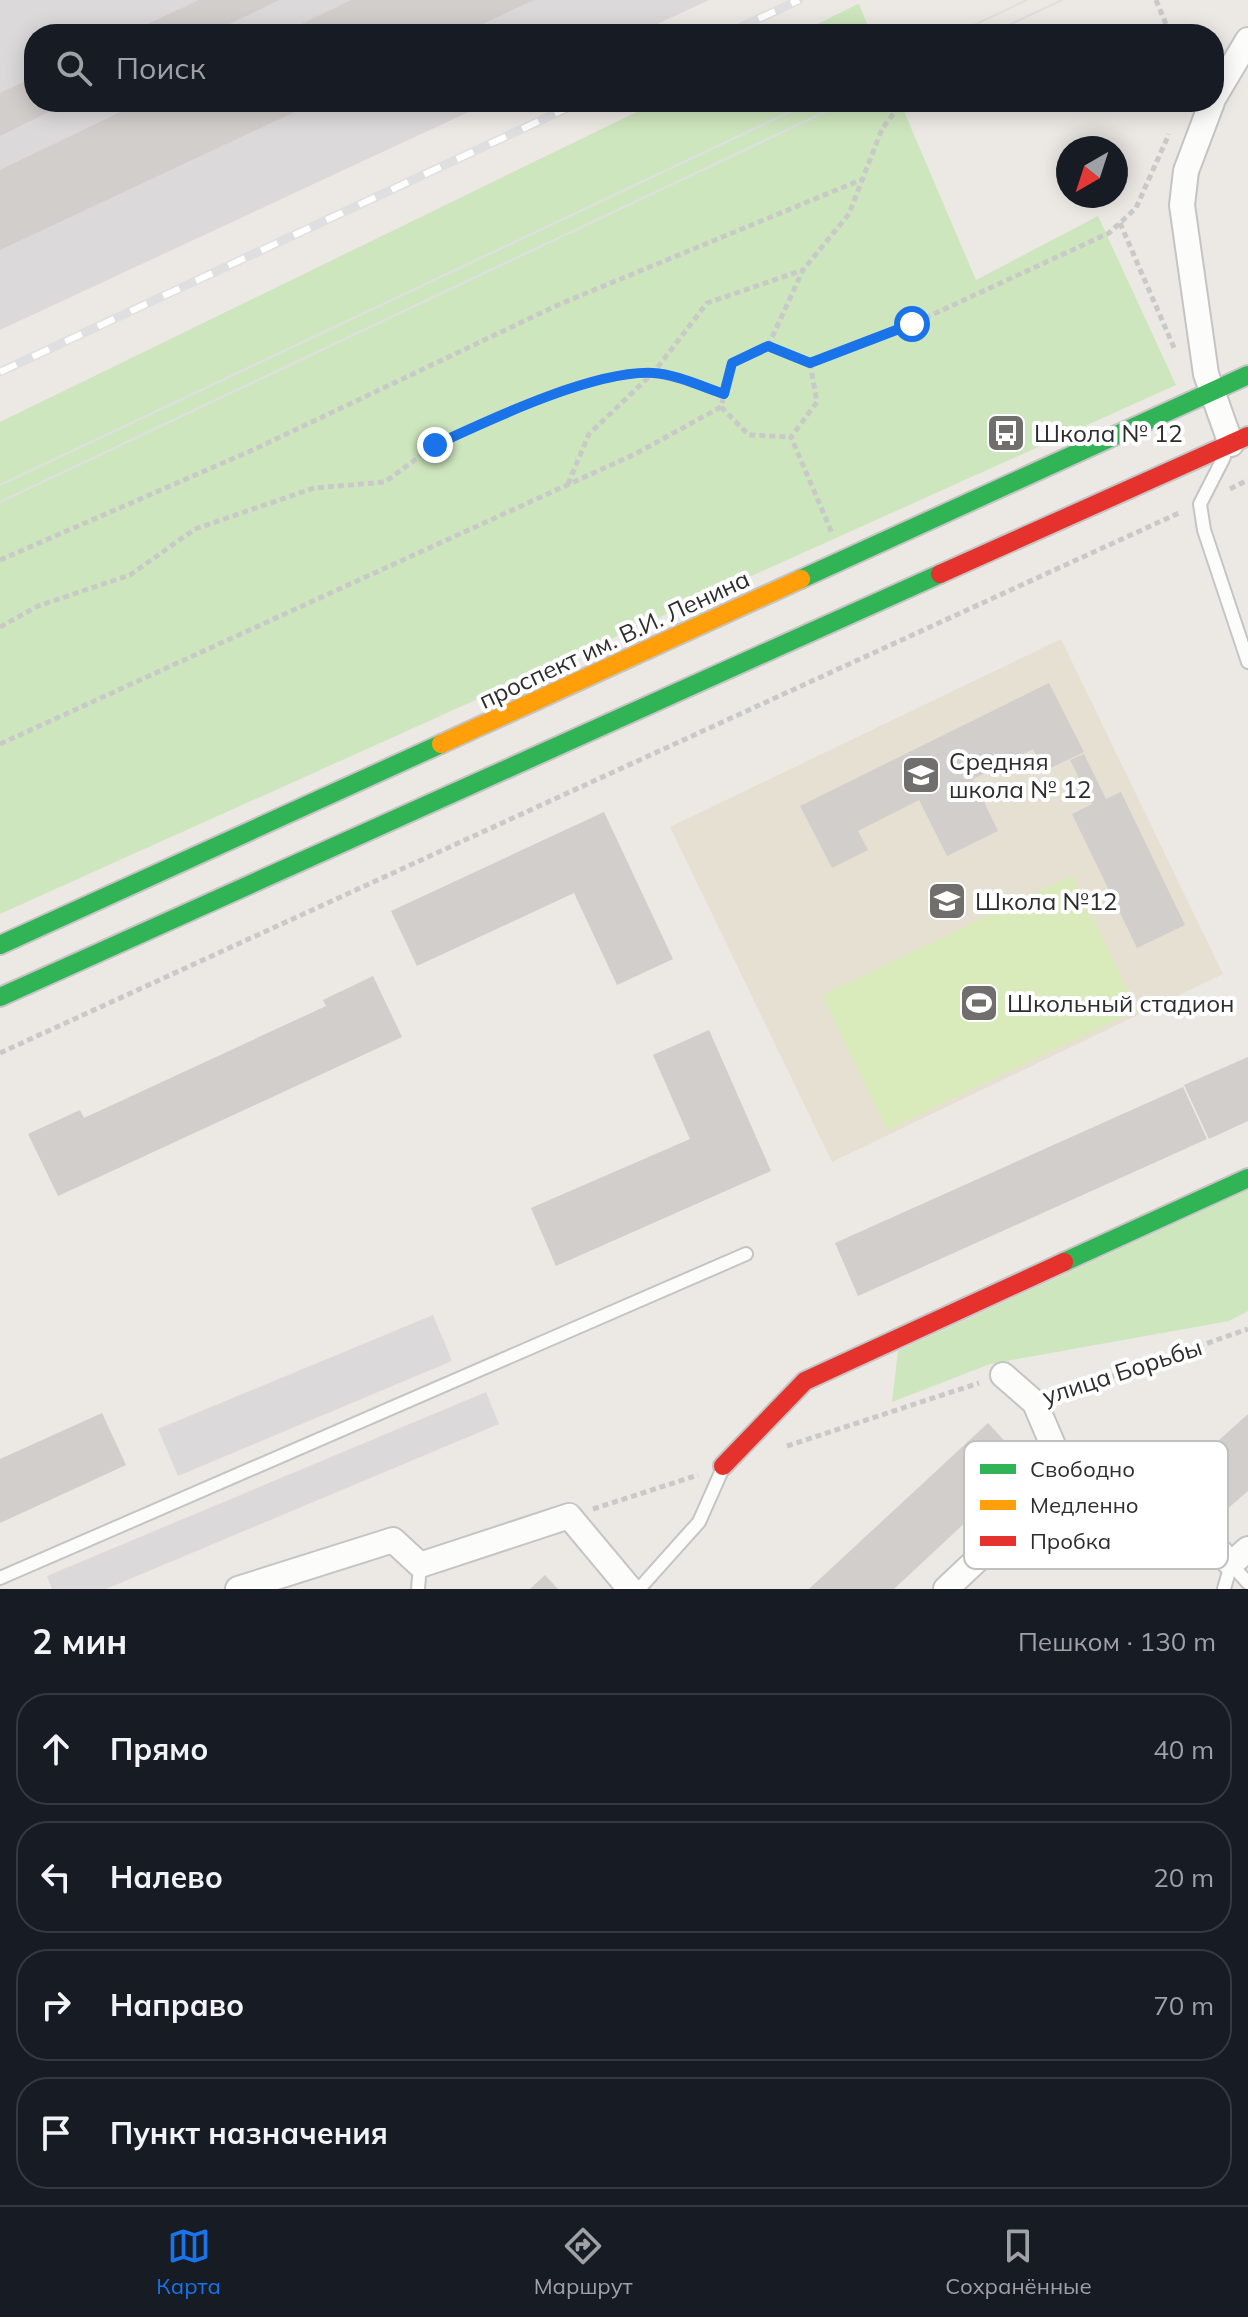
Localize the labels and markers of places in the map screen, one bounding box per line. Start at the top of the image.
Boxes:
bus stop icon: Школа № 12 [985,412,1027,454]
place label: Школа № 12 [1034,418,1183,448]
place label: Средняя школа № 12 [949,746,1091,804]
school or university icon: Средняя школа № 12 [900,754,942,796]
school or university icon: Школа №12 [926,880,968,922]
place label: Школа №12 [975,886,1117,916]
sports icon: Школьный стадион [958,982,1000,1024]
place label: Школьный стадион [1007,988,1234,1018]

